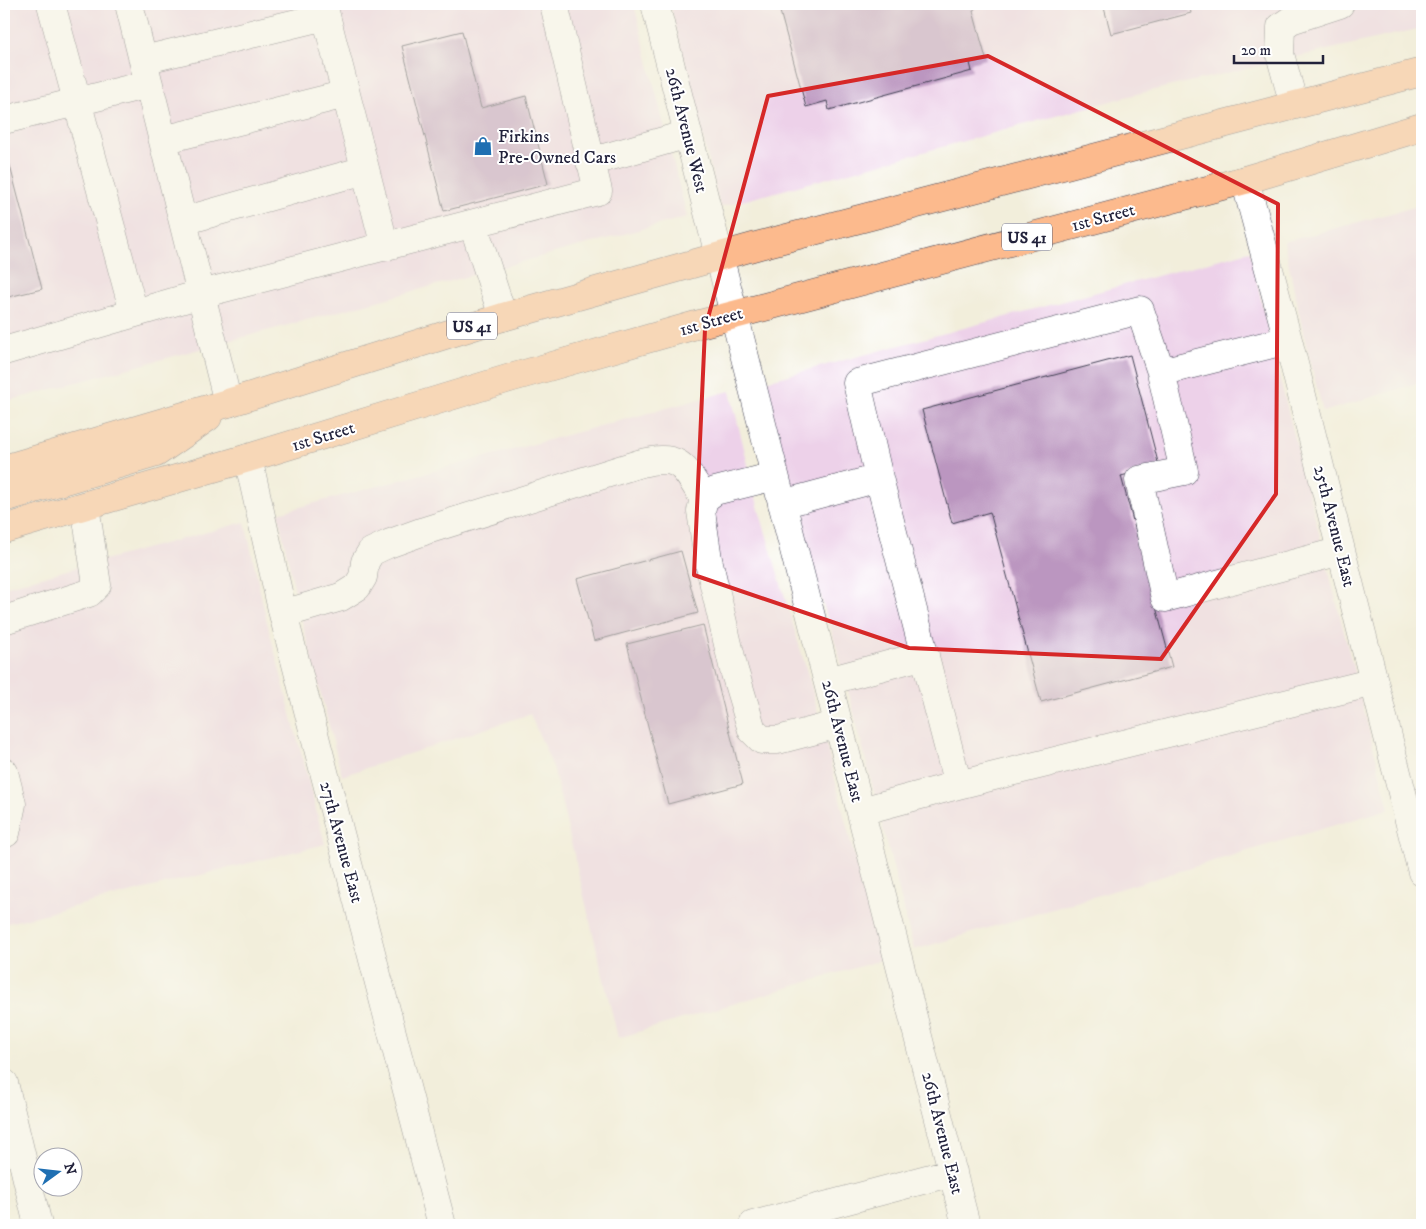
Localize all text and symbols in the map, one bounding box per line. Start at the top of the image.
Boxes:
scale bar [1234,32,1322,64]
text: 20 m [1241,41,1271,60]
street label: 26th Avenue West [660,66,712,195]
place label: Firkins Pre-Owned Cars [498,126,616,169]
shop icon: Firkins Pre-Owned Cars [472,135,494,157]
street label: 1st Street [1069,199,1138,237]
road number: US 41 [1002,223,1052,250]
street label: 1st Street [677,302,746,341]
road number: US 41 [447,312,497,340]
street label: 1st Street [289,417,358,457]
street label: 25th Avenue East [1308,463,1360,590]
street label: 26th Avenue East [816,678,868,805]
street label: 27th Avenue East [314,779,368,906]
street label: 26th Avenue East [916,1070,968,1197]
north arrow [32,1146,82,1196]
text: N [59,1161,80,1177]

